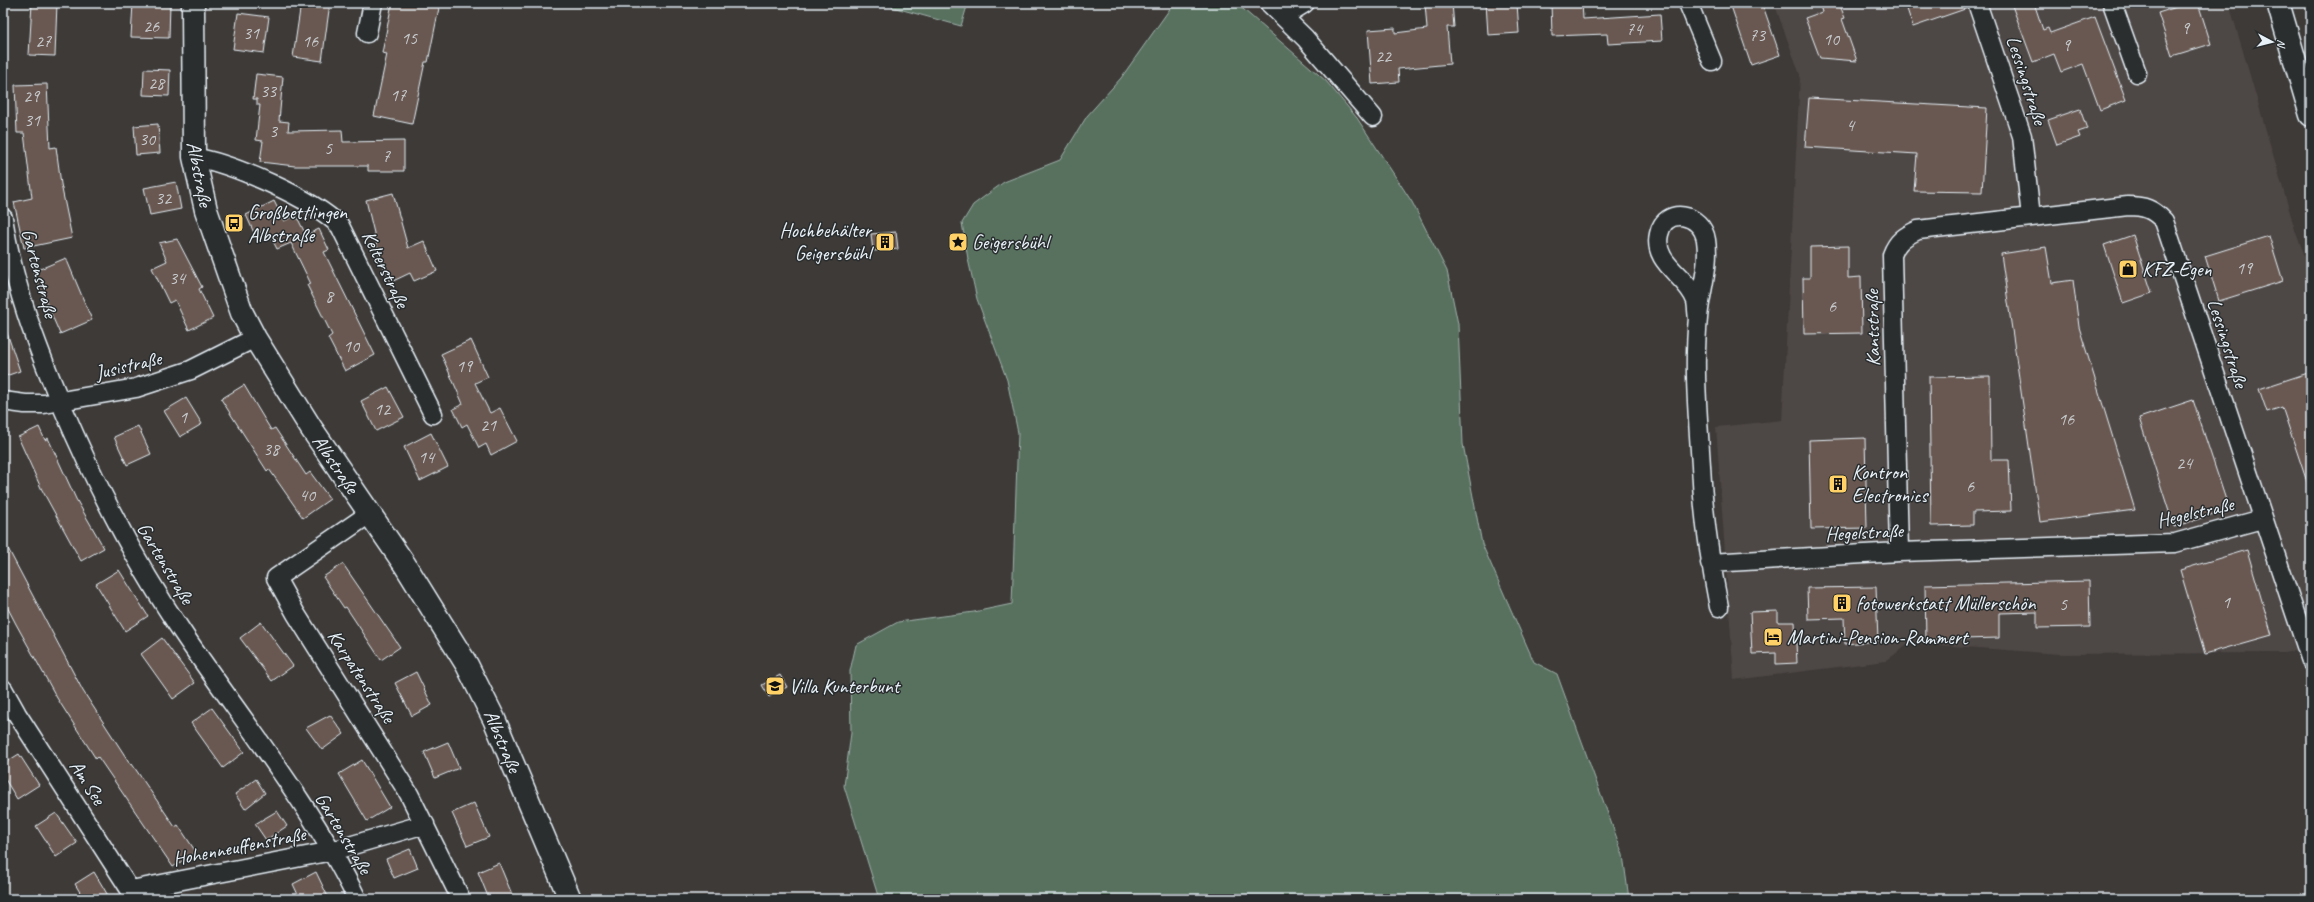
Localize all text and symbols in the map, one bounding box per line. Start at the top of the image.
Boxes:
house number: 26 [143,15,160,37]
house number: 9 [2181,17,2191,39]
house number: 74 [1626,18,1644,40]
house number: 31 [243,22,260,44]
north arrow [2252,22,2292,62]
house number: 73 [1749,24,1767,46]
house number: 15 [401,27,418,49]
house number: 10 [1823,28,1841,50]
house number: 27 [35,30,52,52]
house number: 16 [302,30,319,52]
street label: Lessingstraße [2000,33,2053,129]
house number: 9 [2062,34,2072,56]
text: N [2274,39,2289,50]
house number: 22 [1375,45,1393,67]
house number: 28 [148,72,166,94]
house number: 33 [260,80,278,102]
house number: 17 [390,84,407,106]
house number: 29 [23,85,41,107]
house number: 31 [24,109,41,131]
house number: 4 [1846,114,1856,136]
house number: 3 [269,120,279,142]
house number: 30 [139,128,157,150]
house number: 5 [324,137,333,159]
street label: Albstraße [181,139,218,210]
house number: 7 [382,145,391,167]
house number: 32 [155,187,173,209]
place label: Großbettlingen Albstraße [248,200,348,248]
bus stop icon: Großbettlingen Albstraße [223,212,245,234]
place label: Hochbehälter Geigersbühl [780,218,875,266]
street label: Gartenstraße [16,226,64,322]
street label: Kelterstraße [356,226,416,313]
place label: Geigersbühl [972,230,1052,255]
building icon: Hochbehälter Geigersbühl [874,231,896,253]
place icon: Geigersbühl [947,231,969,253]
place label: KFZ-Egen [2142,257,2213,282]
house number: 19 [2236,257,2254,279]
shop icon: KFZ-Egen [2117,258,2139,280]
house number: 34 [169,267,187,289]
house number: 8 [325,285,335,307]
street label: Kantstraße [1859,288,1886,367]
house number: 6 [1828,295,1837,317]
street label: Lessingstraße [2201,296,2254,392]
house number: 10 [343,335,361,357]
street label: Jusistraße [92,345,165,385]
house number: 19 [456,355,474,377]
house number: 12 [374,398,392,420]
house number: 1 [179,406,188,428]
house number: 16 [2058,408,2075,430]
house number: 21 [480,414,497,436]
street label: Albstraße [307,430,365,500]
house number: 38 [263,438,281,460]
house number: 14 [418,446,436,468]
house number: 24 [2176,452,2194,474]
place label: Kontron Electronics [1852,460,1930,508]
building icon: Kontron Electronics [1827,473,1849,495]
house number: 6 [1966,475,1975,497]
house number: 40 [299,484,317,506]
street label: Hegelstraße [2154,491,2237,533]
street label: Gartenstraße [131,518,201,610]
street label: Hegelstraße [1824,518,1905,547]
place label: fotowerkstatt Müllerschön [1856,591,2036,616]
house number: 1 [2222,591,2231,613]
building icon: fotowerkstatt Müllerschön [1831,592,1853,614]
house number: 5 [2059,593,2068,615]
street label: Karpatenstraße [322,625,402,729]
place label: Martini-Pension-Rammert [1787,625,1970,650]
hotel icon: Martini-Pension-Rammert [1762,626,1784,648]
place label: Villa Kunterbunt [789,674,902,699]
school or university icon: Villa Kunterbunt [764,675,786,697]
street label: Albstraße [478,706,528,778]
street label: Am See [64,755,112,811]
street label: Gartenstraße [309,788,379,880]
street label: Hohenneuffenstraße [171,821,309,872]

